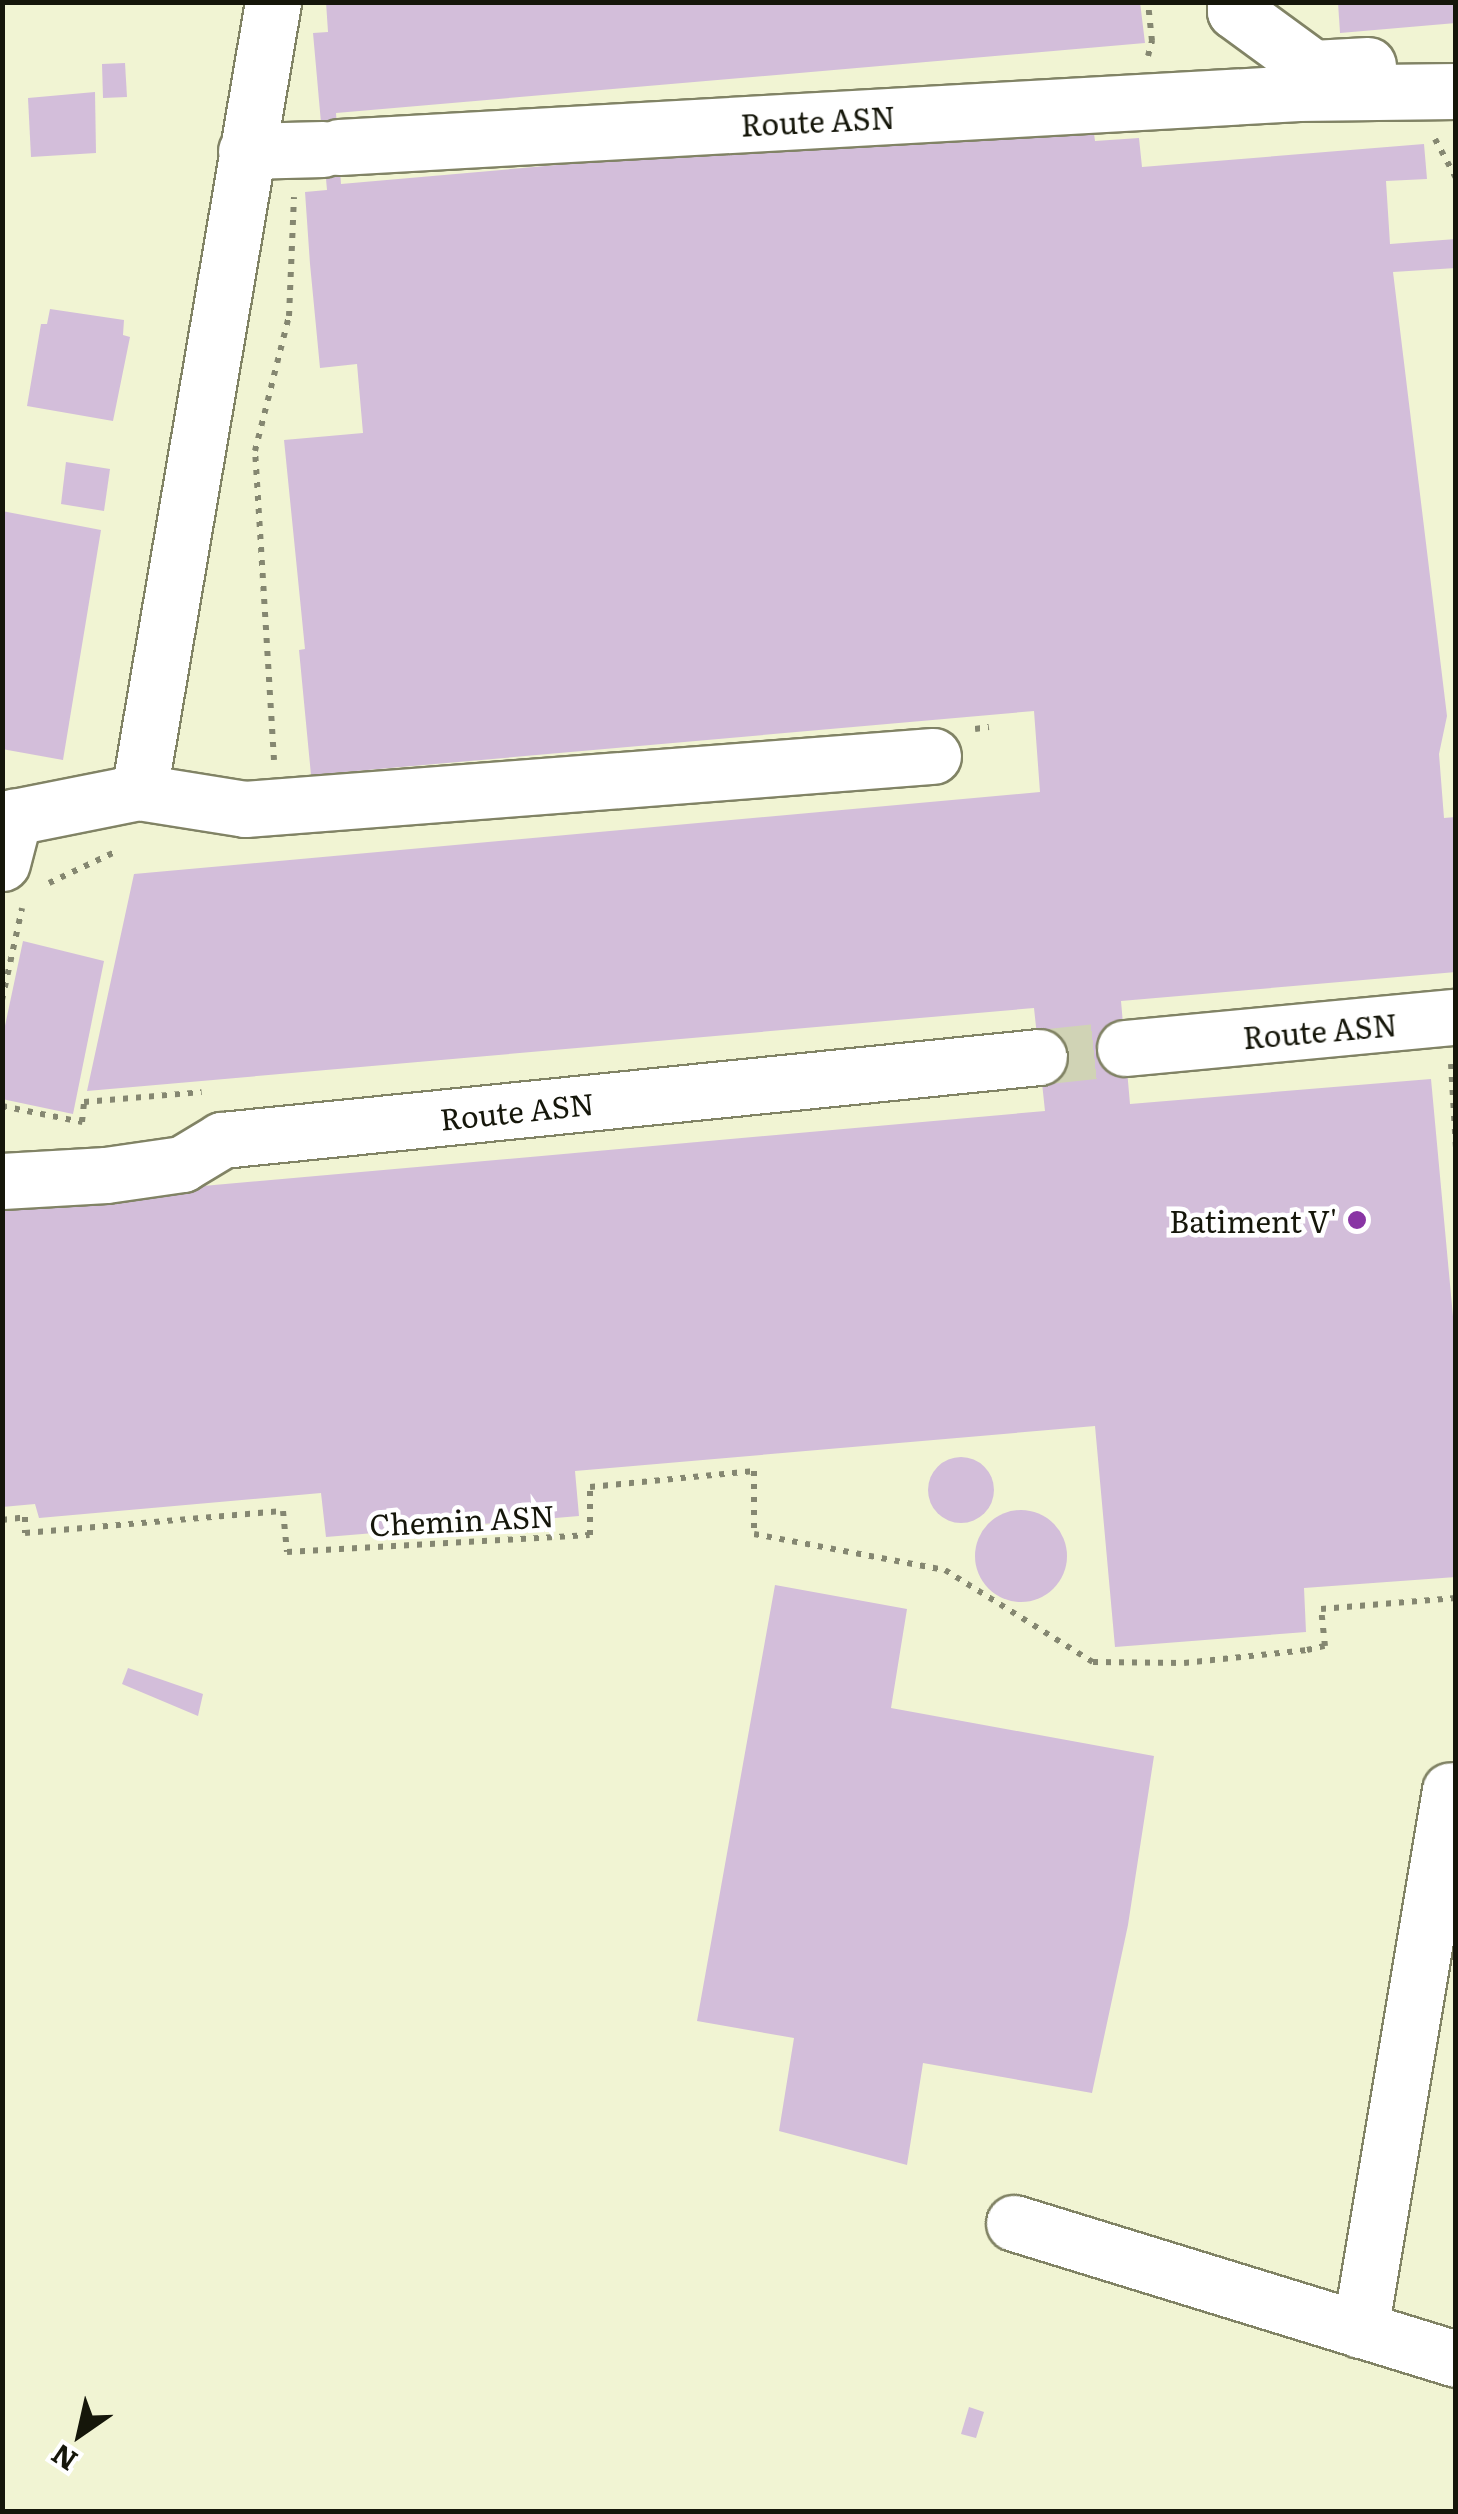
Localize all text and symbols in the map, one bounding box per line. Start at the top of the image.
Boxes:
street label: Route ASN [740,98,896,142]
street label: Route ASN [1241,1005,1399,1055]
street label: Route ASN [438,1084,596,1136]
place label: Batiment V' [1169,1202,1337,1238]
marker: Batiment V' [1346,1209,1368,1231]
street label: Chemin ASN [368,1496,556,1542]
north arrow [30,2384,130,2484]
text: N [42,2435,85,2483]

